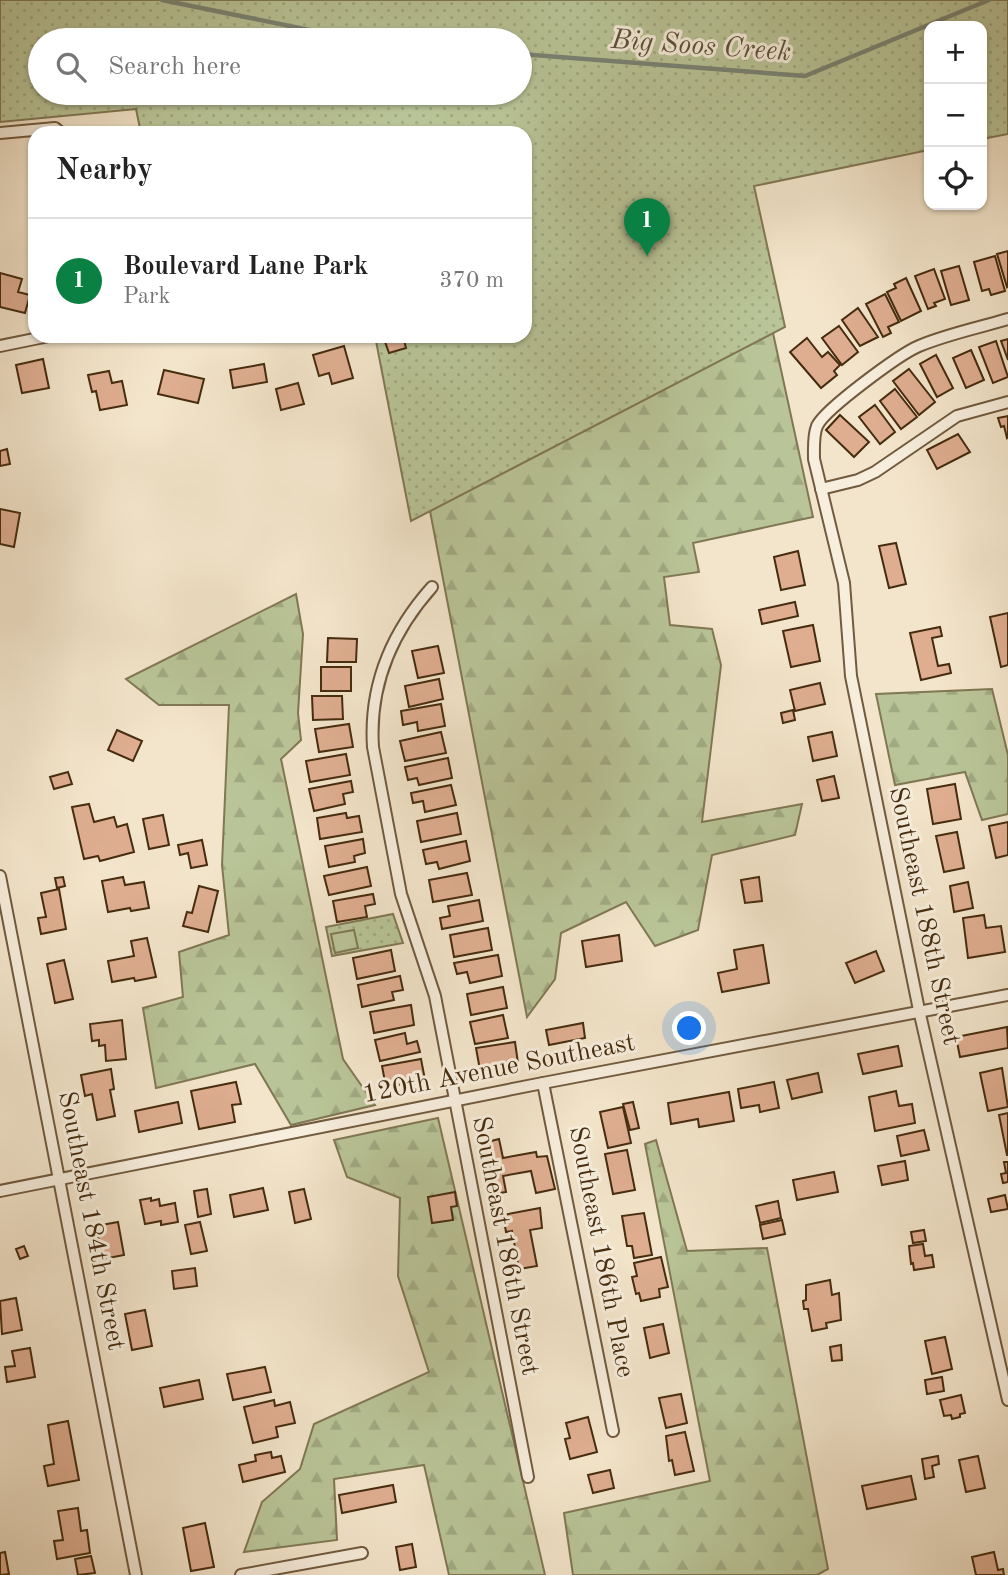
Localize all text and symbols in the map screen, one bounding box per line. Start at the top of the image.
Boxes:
map controls [924,21,987,210]
button: + [924,21,987,84]
water label: Big Soos Creek [609,27,792,67]
search box [28,28,532,105]
icon: search [52,48,90,86]
text: Search here [108,54,241,80]
button: − [924,84,987,147]
button: locate [924,147,987,210]
text: Nearby [56,156,153,186]
pin: 1 [624,198,670,256]
text: Boulevard Lane Park [123,254,368,280]
text: 1 [72,269,86,292]
text: 370 m [439,269,504,292]
text: Park [123,285,170,308]
street label: Southeast 188th Street [884,785,964,1047]
your location [672,1011,706,1045]
street label: 120th Avenue Southeast [361,1030,637,1108]
street label: Southeast 184th Street [53,1089,129,1353]
street label: Southeast 186th Street [467,1114,543,1378]
street label: Southeast 186th Place [564,1124,638,1380]

